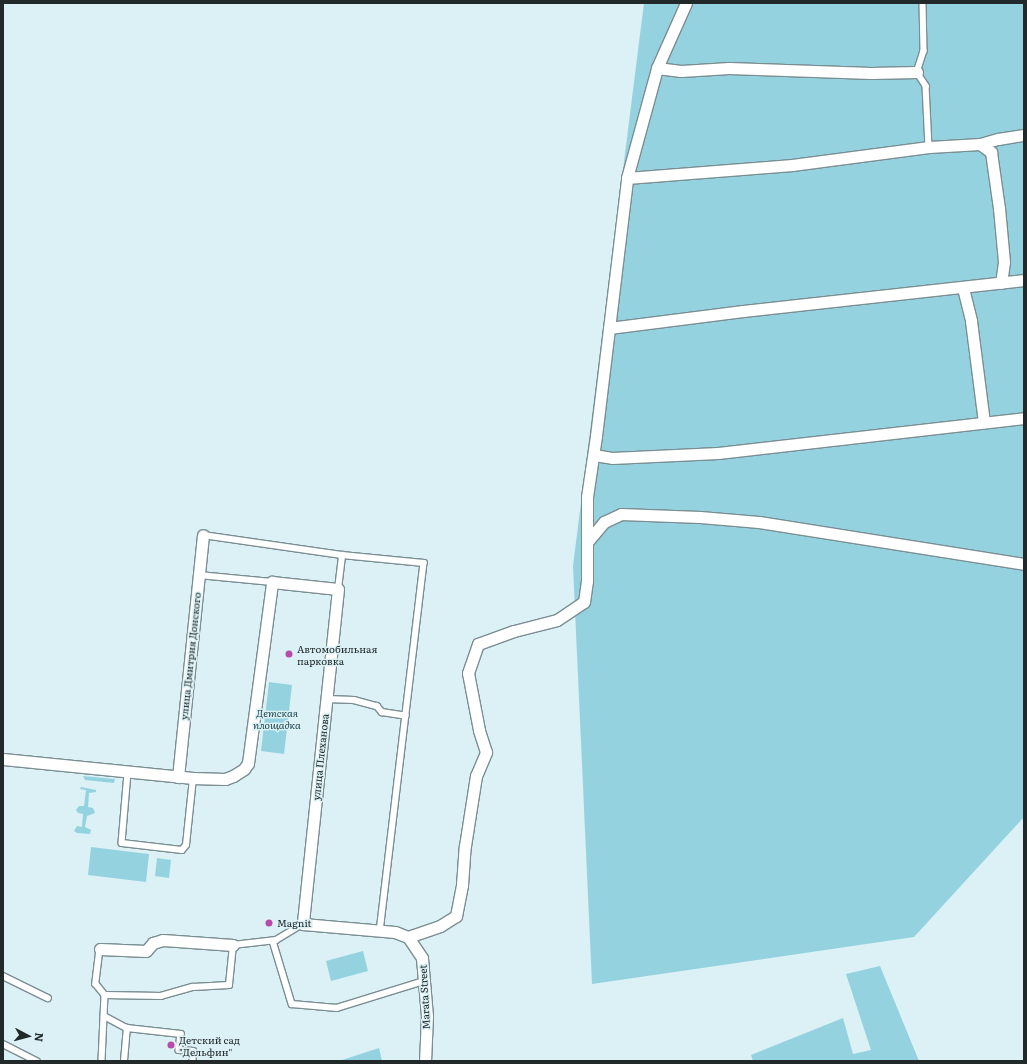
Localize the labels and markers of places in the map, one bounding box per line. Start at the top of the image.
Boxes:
place label: Автомобильная парковка [297,642,377,666]
marker: Автомобильная парковка [284,649,294,659]
place label: Magnit [277,917,311,929]
marker: Magnit [264,918,274,928]
place label: Детский сад "Дельфин" [179,1033,240,1056]
marker: Детский сад "Дельфин" [166,1040,176,1050]

